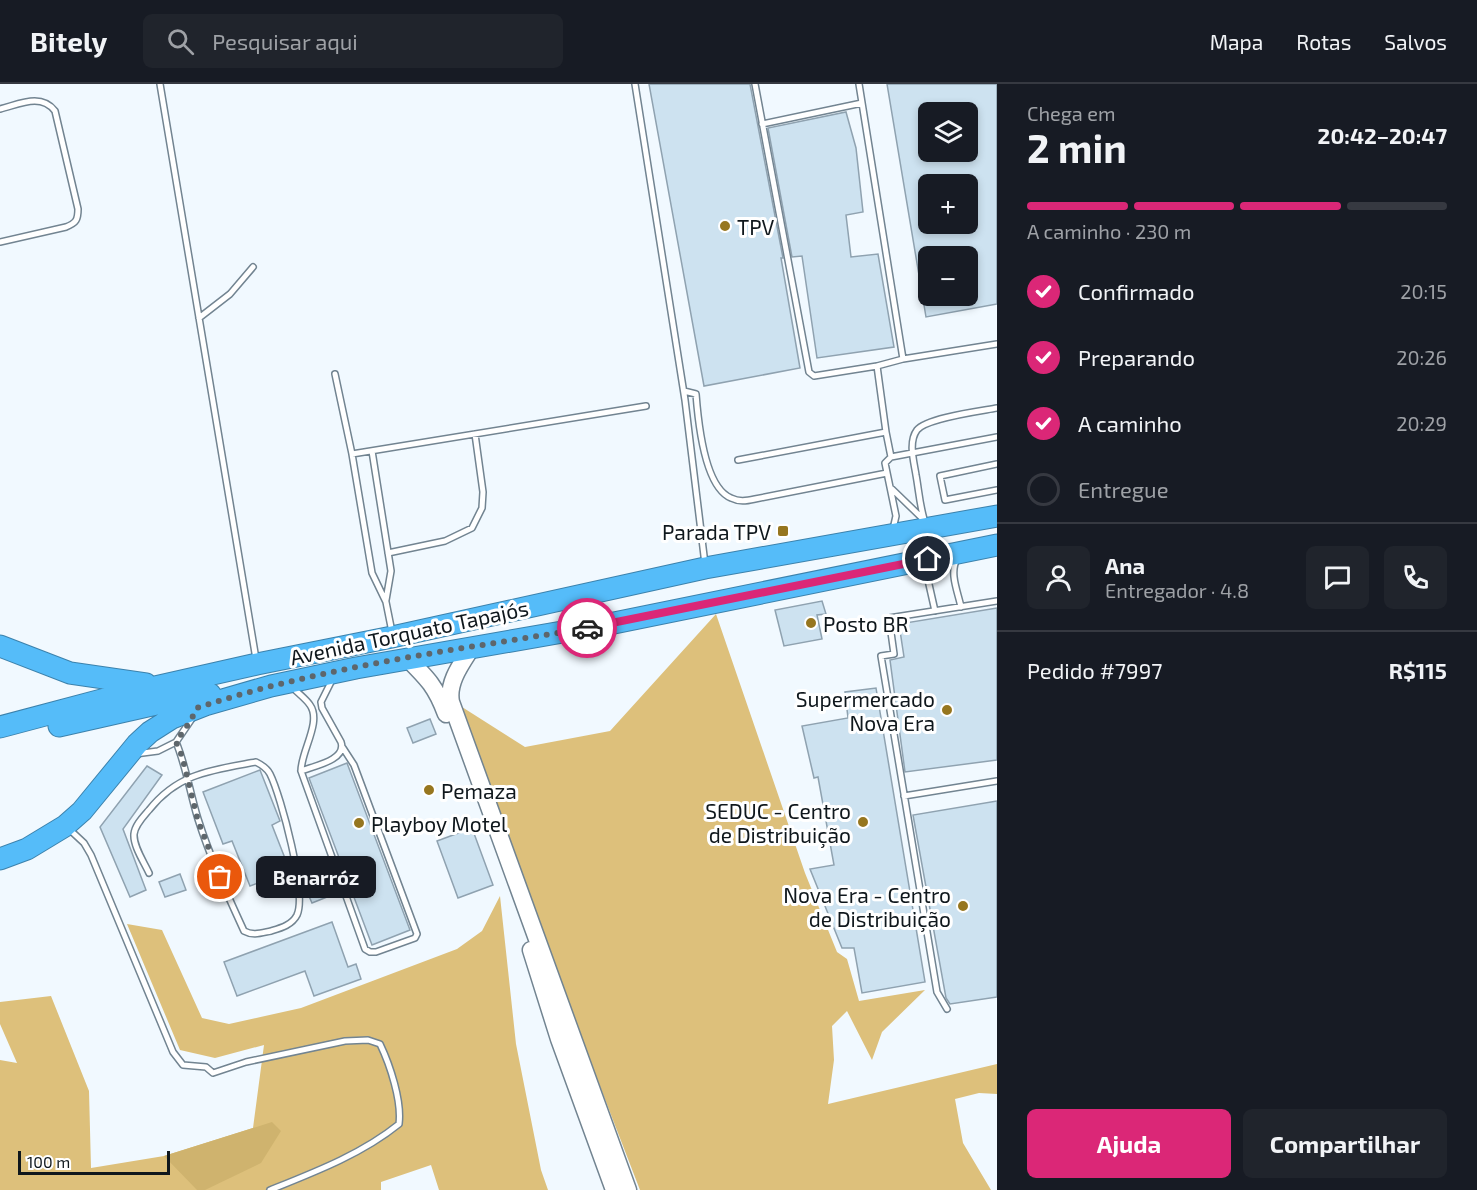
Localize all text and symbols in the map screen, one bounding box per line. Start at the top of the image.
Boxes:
search box [143,14,563,68]
text: Bitely [30,24,107,58]
icon: search [164,25,197,58]
text: Pesquisar aqui [212,28,358,54]
text: Mapa [1210,29,1263,54]
text: Rotas [1296,29,1351,54]
text: Salvos [1384,29,1447,54]
text: Chega em [1027,101,1116,125]
map controls [918,102,978,306]
button: layers [918,102,978,162]
text: 20:42–20:47 [1318,122,1447,148]
text: 2 min [1027,124,1127,171]
button: + [918,174,978,234]
place label: TPV [737,214,775,239]
marker: TPV [718,219,732,233]
text: A caminho · 230 m [1027,219,1191,243]
button: − [918,246,978,306]
icon: check [1027,275,1060,308]
text: Confirmado [1078,278,1194,304]
text: 20:15 [1400,279,1447,303]
icon: check [1027,341,1060,374]
text: Preparando [1078,344,1195,370]
text: 20:26 [1396,345,1447,369]
icon: check [1027,407,1060,440]
text: A caminho [1078,410,1182,436]
text: 20:29 [1396,411,1447,435]
text: Entregue [1078,476,1168,502]
place label: Parada TPV [662,519,771,544]
marker: Parada TPV [776,524,790,538]
pin [902,533,953,584]
icon: home [911,542,944,575]
button: person [1027,546,1090,609]
button: chat [1306,546,1369,609]
button: phone [1384,546,1447,609]
text: Ana [1105,552,1145,578]
text: Entregador · 4.8 [1105,578,1249,602]
street label: Avenida Torquato Tapajós [288,595,531,670]
courier [557,598,617,658]
place label: Posto BR [823,611,908,636]
icon: car [571,612,604,645]
marker: Posto BR [804,616,818,630]
text: Pedido #7997 [1027,657,1163,683]
text: R$115 [1389,657,1447,683]
place label: Supermercado Nova Era [796,686,935,735]
marker: Supermercado Nova Era [940,703,954,717]
place label: Pemaza [441,778,517,803]
marker: Pemaza [422,783,436,797]
place label: SEDUC - Centro de Distribuição [705,798,851,849]
place label: Playboy Motel [371,811,508,836]
marker: SEDUC - Centro de Distribuição [856,815,870,829]
marker: Playboy Motel [352,816,366,830]
pin [194,851,245,902]
callout: Benarróz [256,856,376,898]
icon: bag [203,860,236,893]
text: Benarróz [273,865,359,889]
place label: Nova Era - Centro de Distribuição [783,882,951,933]
marker: Nova Era - Centro de Distribuição [956,899,970,913]
button: Ajuda [1027,1109,1231,1178]
button: Compartilhar [1243,1109,1447,1178]
scale bar [18,1148,170,1176]
text: 100 m [27,1152,70,1171]

